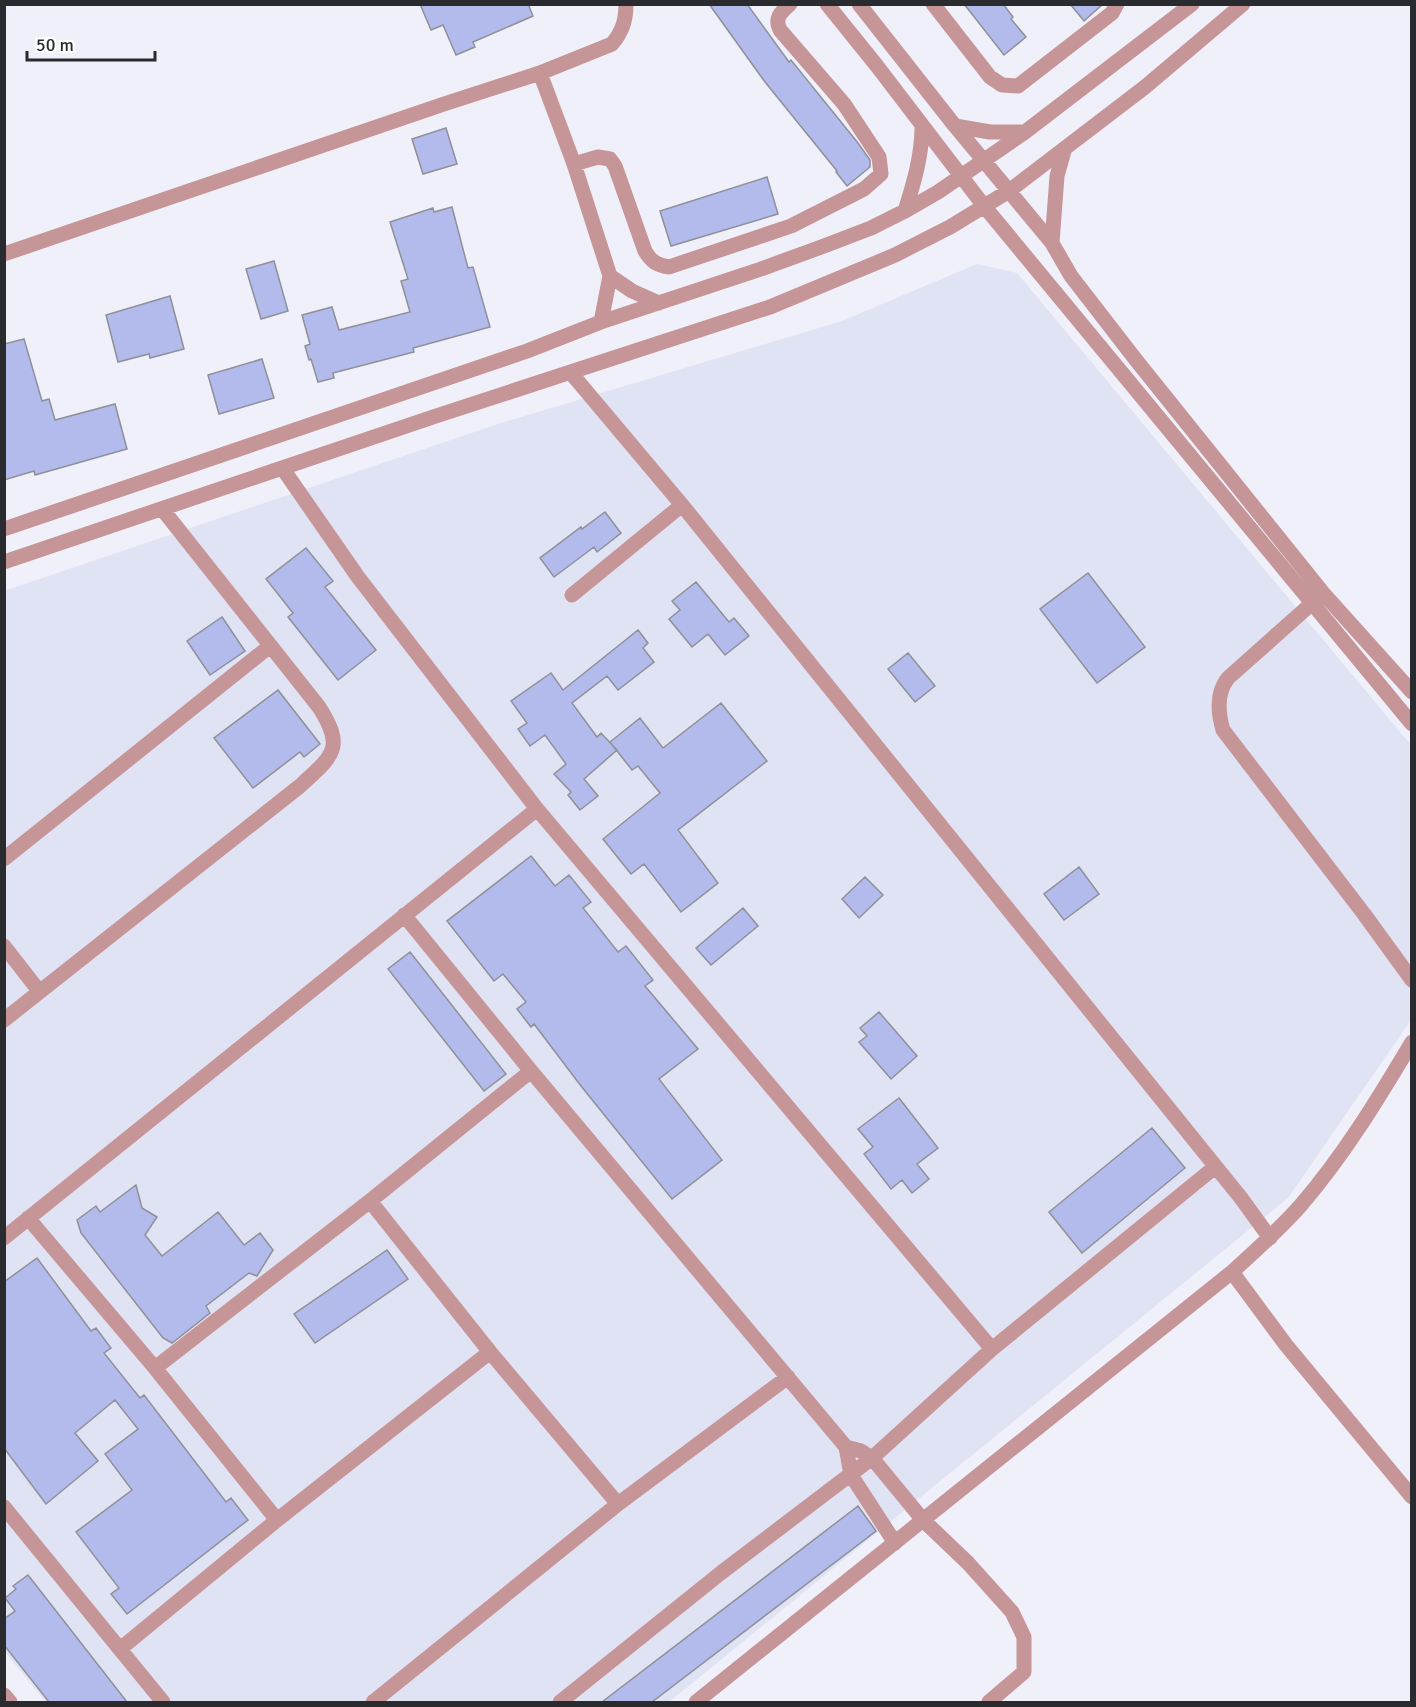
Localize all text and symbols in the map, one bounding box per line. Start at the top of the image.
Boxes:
scale bar [27,24,154,62]
text: 50 m [36,34,74,56]

